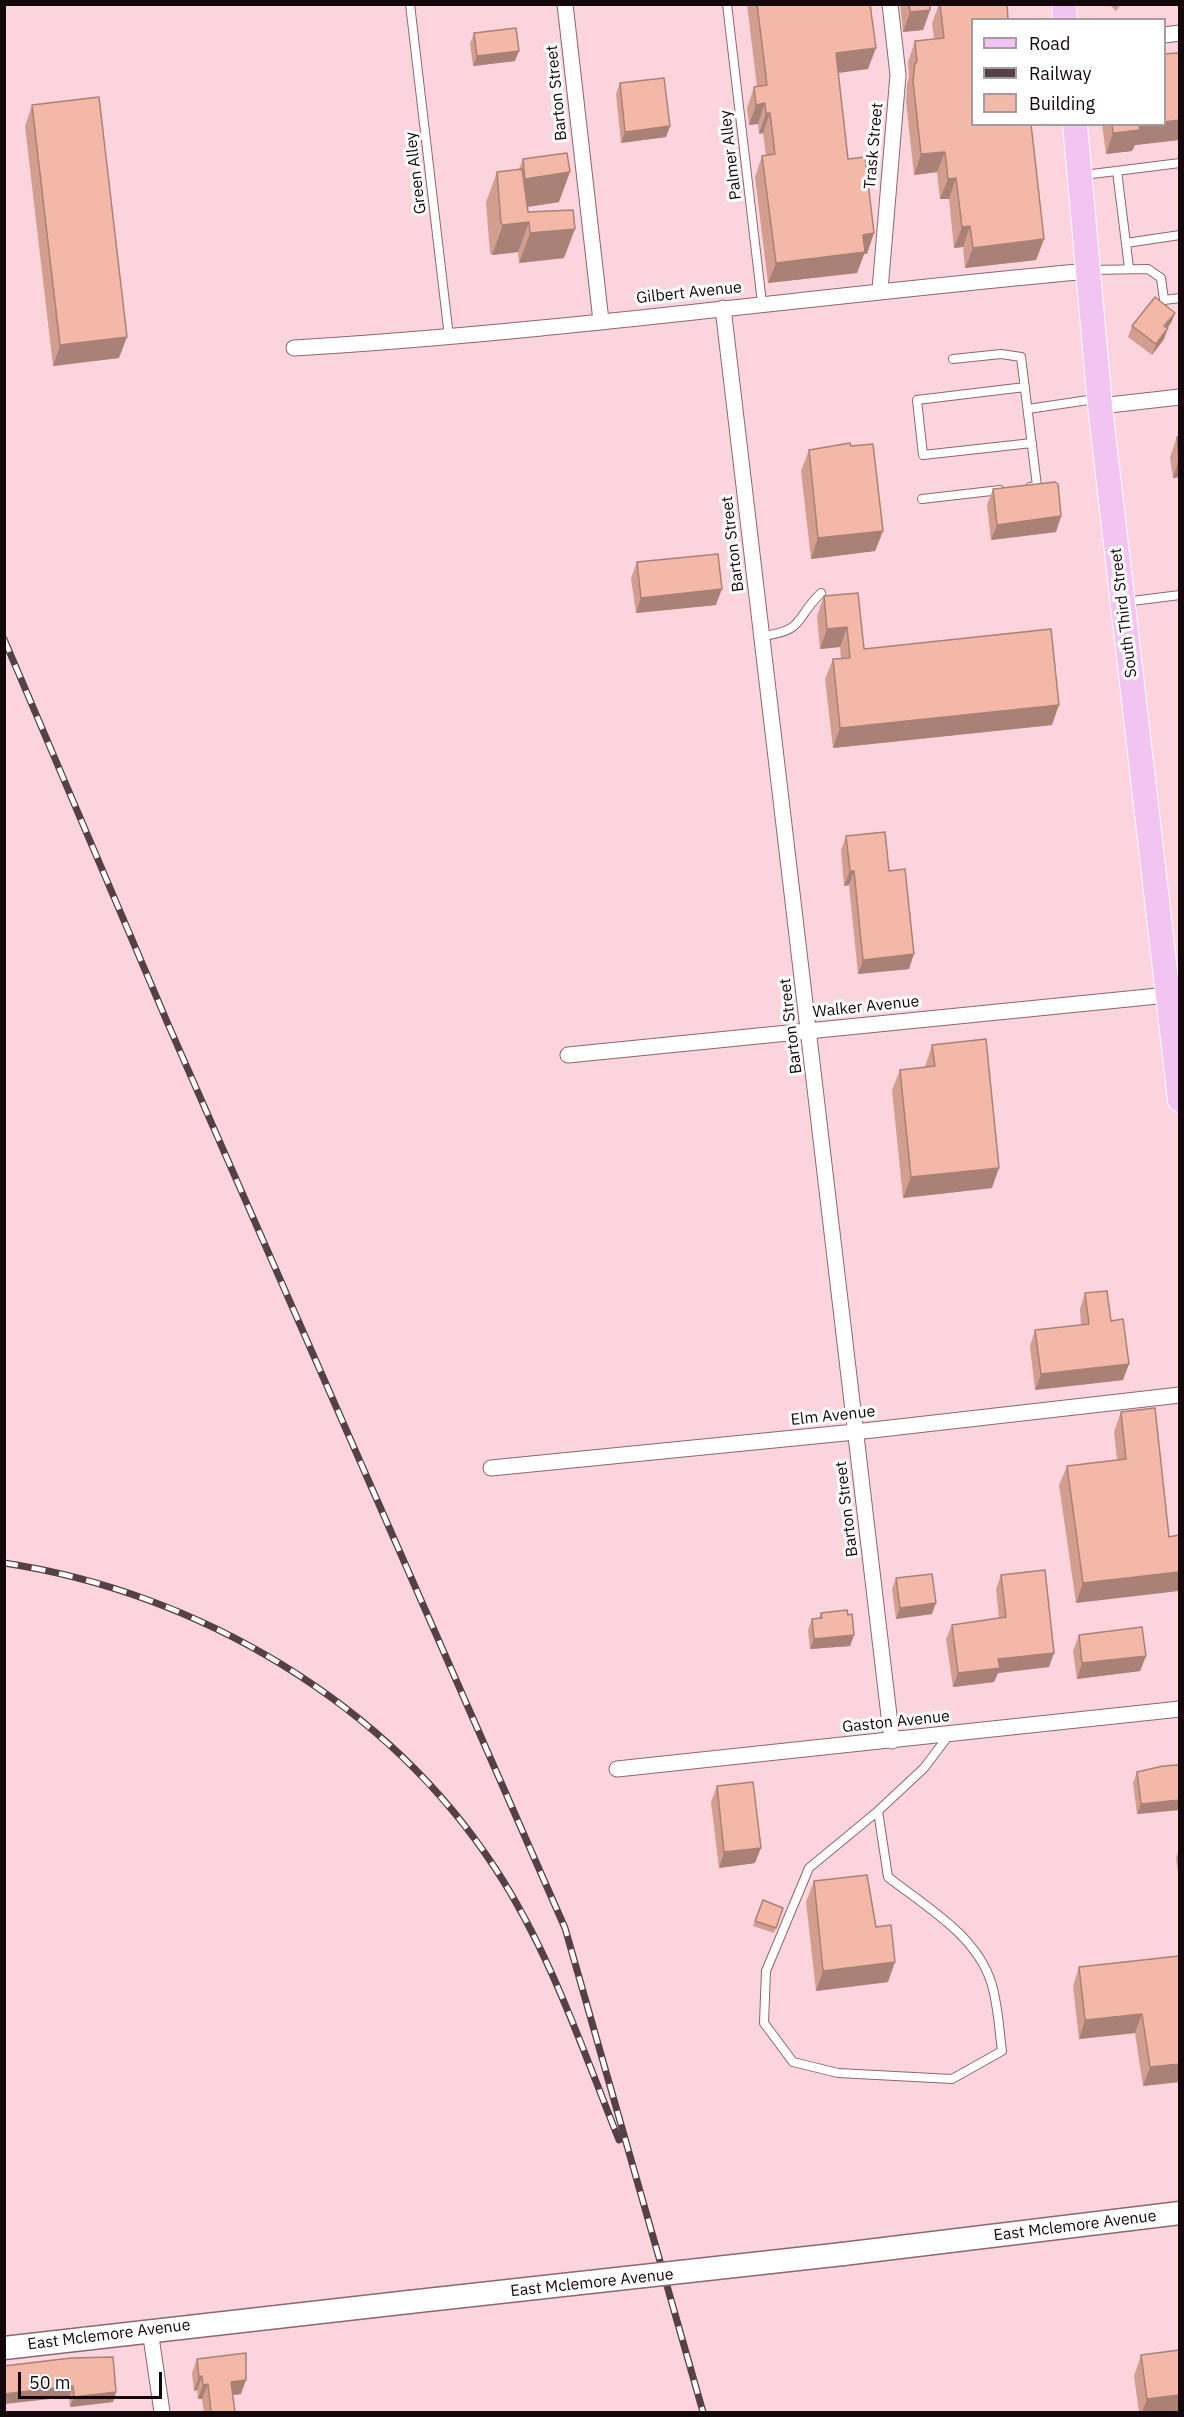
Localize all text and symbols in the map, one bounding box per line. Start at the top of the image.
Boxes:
legend [971,18,1166,126]
text: Road [1029,32,1070,55]
street label: Barton Street [542,44,572,142]
text: Railway [1029,62,1091,85]
text: Building [1029,92,1095,115]
street label: Trask Street [861,102,887,190]
street label: Palmer Alley [716,109,746,201]
street label: Green Alley [401,131,431,215]
street label: Gilbert Avenue [635,278,743,308]
street label: Barton Street [718,495,748,593]
street label: South Third Street [1107,547,1141,679]
street label: Barton Street [776,977,806,1075]
street label: Walker Avenue [812,992,920,1022]
street label: Elm Avenue [790,1402,876,1430]
street label: Barton Street [832,1460,862,1558]
street label: Gaston Avenue [841,1707,951,1737]
street label: East Mclemore Avenue [993,2206,1157,2246]
street label: East Mclemore Avenue [510,2265,674,2301]
street label: East Mclemore Avenue [27,2315,191,2355]
scale bar [21,2360,165,2398]
text: 50 m [29,2371,71,2394]

